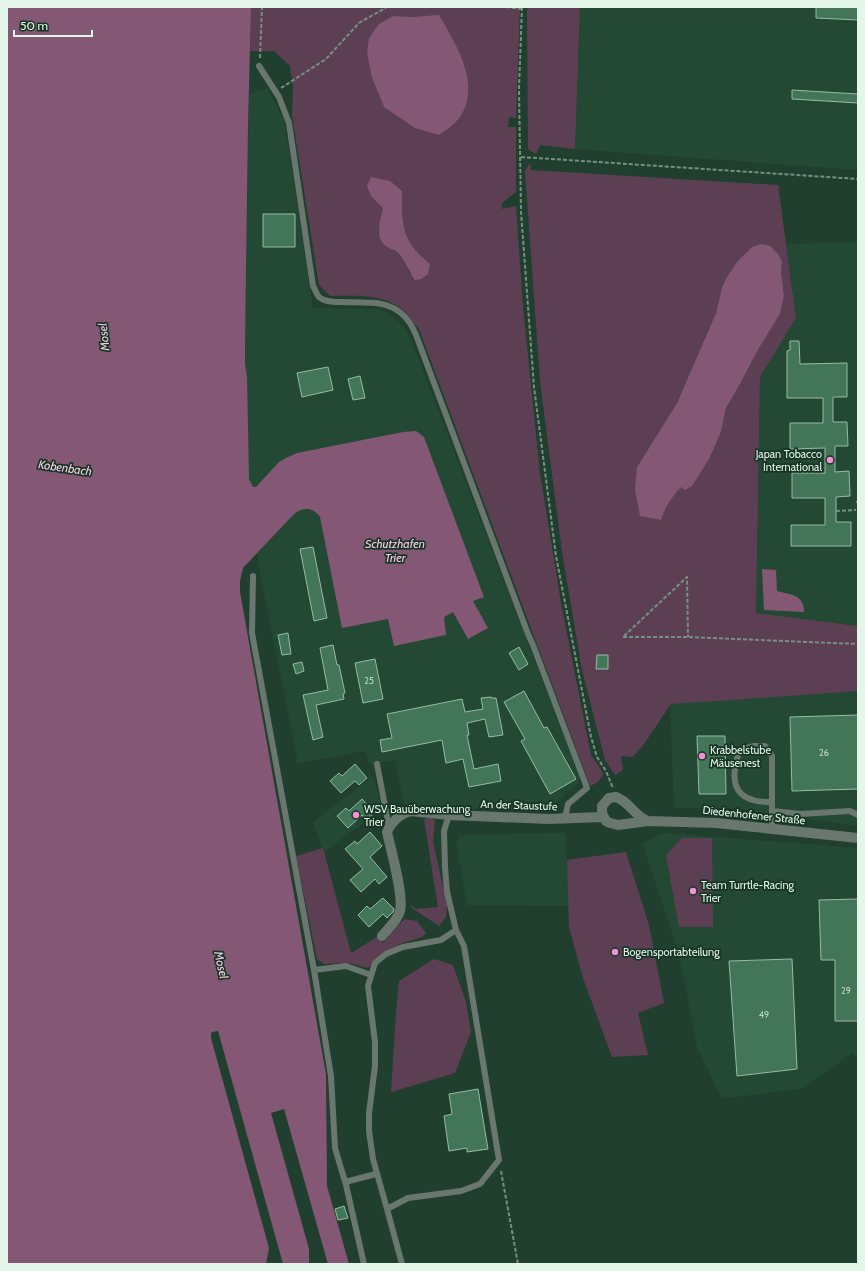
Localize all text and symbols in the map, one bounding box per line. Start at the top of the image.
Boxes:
scale bar [14,12,92,38]
text: 50 m [20,18,48,33]
water label: Mosel [95,322,113,353]
place label: Japan Tobacco International [755,447,822,474]
marker: Japan Tobacco International [825,455,835,465]
water label: Kobenbach [37,456,93,479]
water label: Schutzhafen Trier [365,536,425,565]
house number: 25 [364,675,374,686]
place label: Krabbelstube Mäusenest [710,743,771,770]
house number: 26 [819,747,829,758]
marker: Krabbelstube Mäusenest [697,751,707,761]
street label: An der Staustufe [480,797,558,813]
place label: WSV Bauüberwachung Trier [364,802,471,829]
street label: Diedenhofener Straße [702,803,806,827]
marker: WSV Bauüberwachung Trier [351,810,361,820]
place label: Team Turrtle-Racing Trier [701,878,795,905]
marker: Team Turrtle-Racing Trier [688,886,698,896]
place label: Bogensportabteilung [623,945,720,959]
marker: Bogensportabteilung [610,947,620,957]
water label: Mosel [211,949,232,980]
house number: 29 [841,985,851,996]
house number: 49 [759,1009,769,1020]

